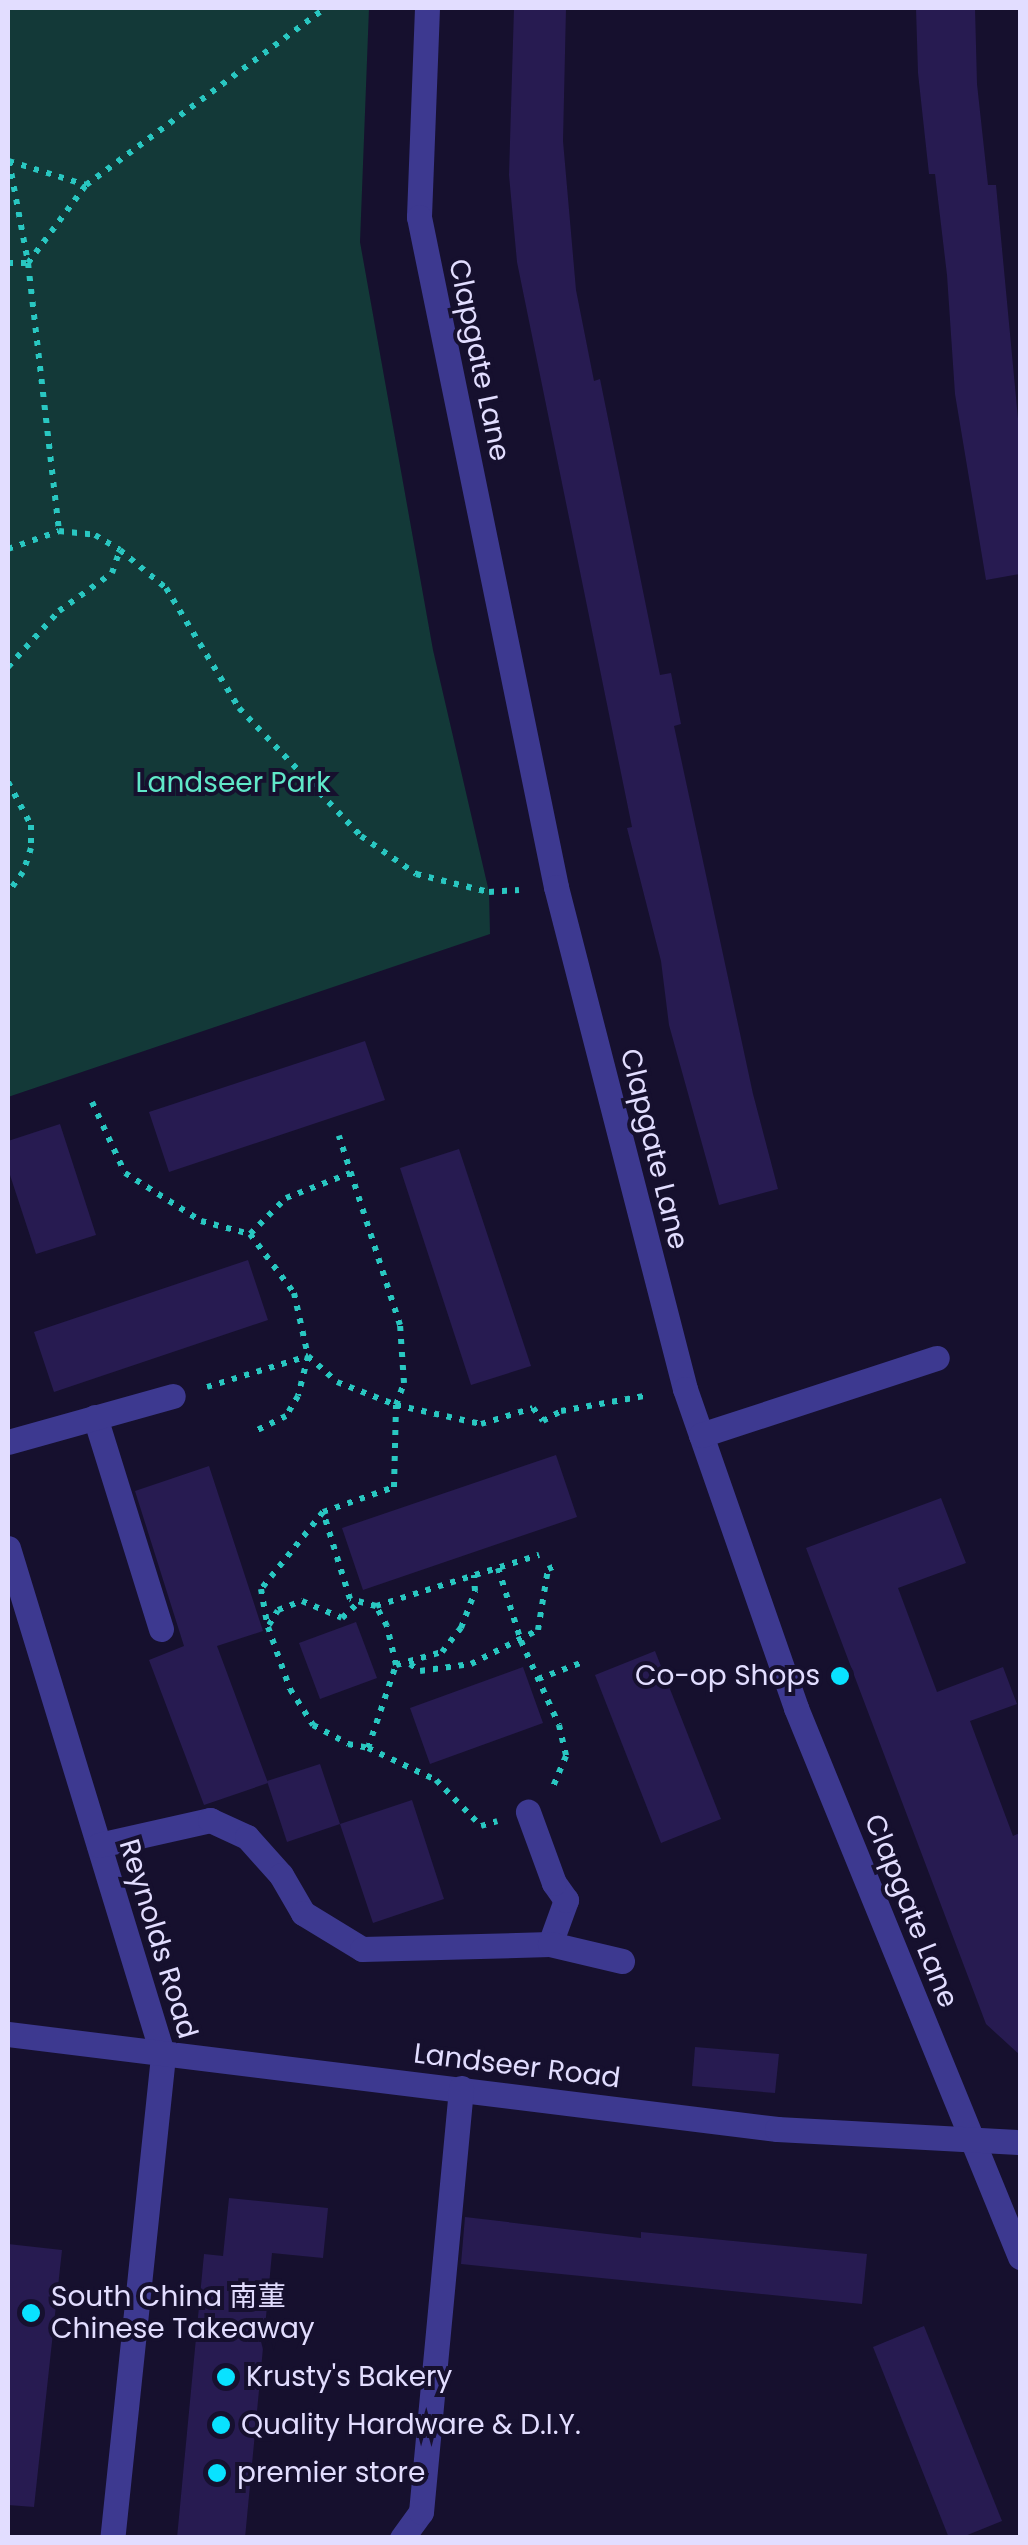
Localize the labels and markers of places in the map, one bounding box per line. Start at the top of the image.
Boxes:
place label: Co-op Shops [635,1659,820,1693]
marker: Co-op Shops [829,1665,851,1687]
place label: South China 南菫 Chinese Takeaway [51,2280,315,2346]
marker: South China 南菫 Chinese Takeaway [20,2302,42,2324]
place label: Krusty's Bakery [246,2360,452,2394]
marker: Krusty's Bakery [215,2366,237,2388]
place label: Quality Hardware & D.I.Y. [241,2408,581,2442]
marker: Quality Hardware & D.I.Y. [210,2414,232,2436]
place label: premier store [237,2456,425,2490]
marker: premier store [206,2462,228,2484]

